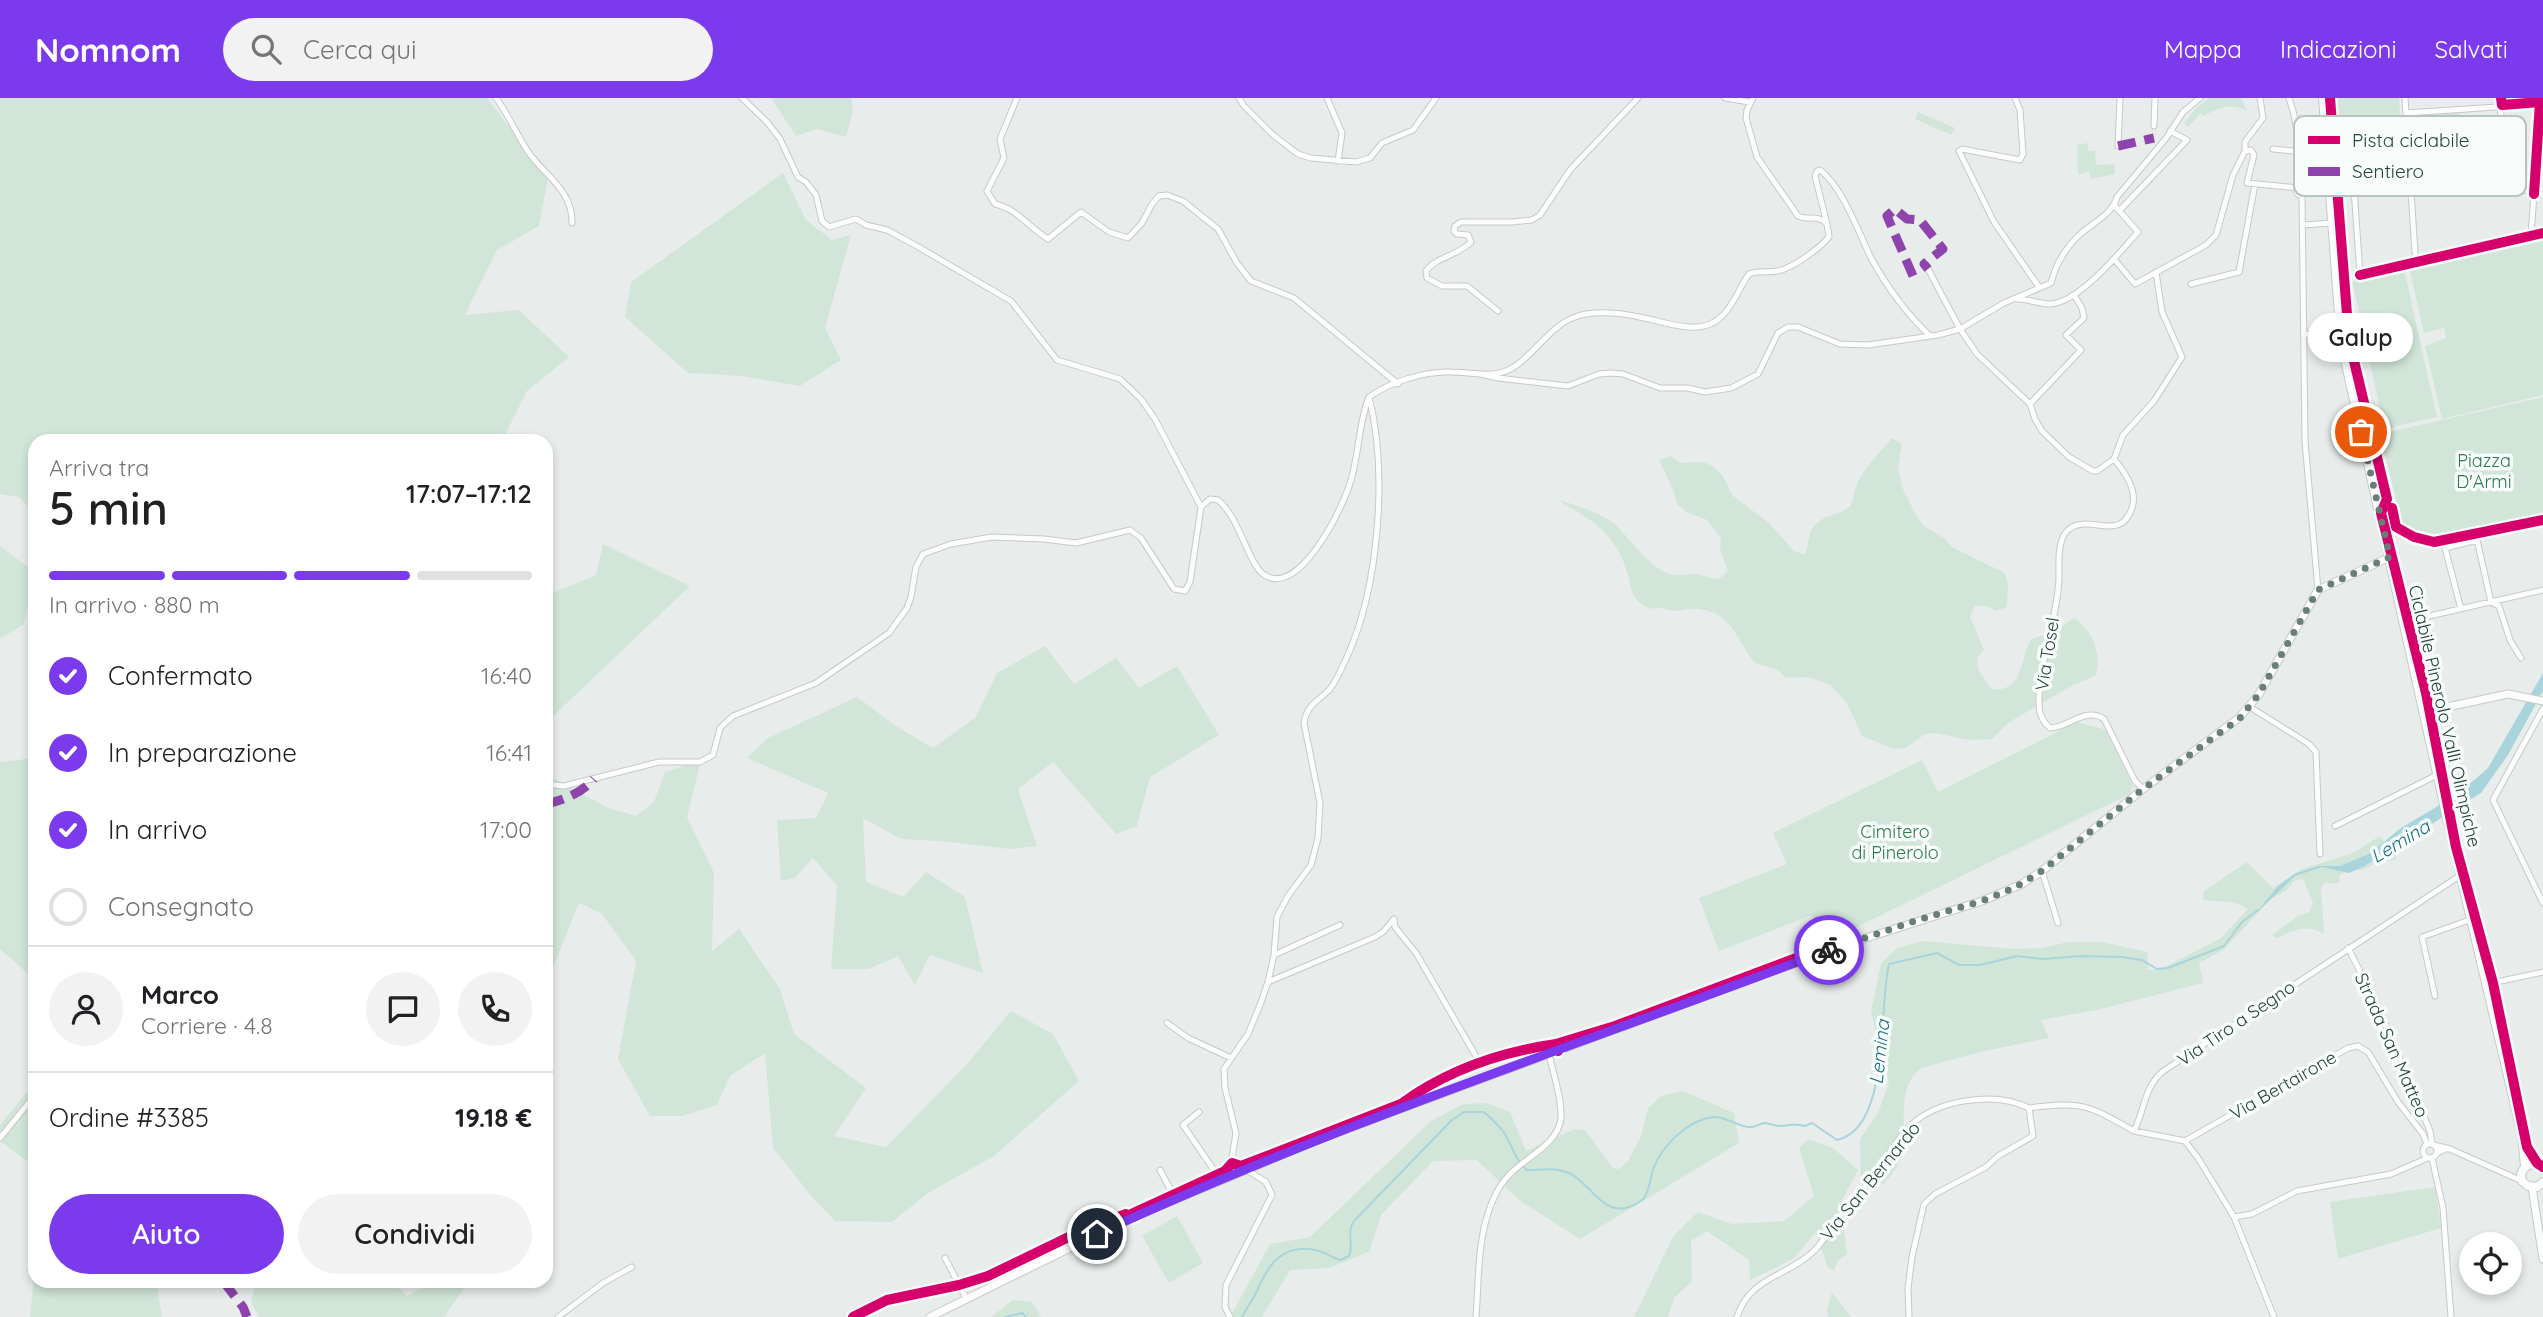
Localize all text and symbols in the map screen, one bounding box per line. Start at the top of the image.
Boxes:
search box [223,18,713,81]
text: Nomnom [35,29,181,70]
icon: search [247,30,285,68]
text: Cerca qui [303,33,417,66]
text: Mappa [2164,34,2242,64]
text: Indicazioni [2280,34,2397,64]
text: Salvati [2435,34,2508,64]
legend [2294,116,2526,196]
text: Pista ciclabile [2352,128,2470,152]
text: Sentiero [2352,159,2424,183]
callout: Galup [2308,313,2414,362]
text: Galup [2328,323,2393,352]
pin [2331,402,2391,462]
icon: bag [2342,413,2380,451]
park label: Piazza D'Armi [2456,449,2512,493]
text: Arriva tra [49,453,149,482]
text: 17:07–17:12 [406,477,532,510]
text: 5 min [49,479,168,537]
street label: Ciclabile Pinerolo Valli Olimpiche [2404,583,2486,849]
text: In arrivo · 880 m [49,590,220,619]
street label: Via Tosel [2030,616,2064,692]
icon: check [49,657,87,695]
text: Confermato [108,659,253,692]
text: 16:40 [481,661,532,690]
icon: check [49,734,87,772]
text: In preparazione [108,736,297,769]
text: 16:41 [486,738,532,767]
icon: check [49,811,87,849]
text: In arrivo [108,813,207,846]
water label: Lemina [2366,813,2435,868]
text: 17:00 [480,815,532,844]
park label: Cimitero di Pinerolo [1851,820,1939,864]
text: Consegnato [108,890,254,923]
courier [1794,915,1864,985]
icon: bike [1810,931,1848,969]
street label: Strada San Matteo [2350,969,2434,1121]
button: person [49,972,123,1046]
button: chat [366,972,440,1046]
button: phone [458,972,532,1046]
street label: Via Tiro a Segno [2173,975,2299,1071]
text: Marco [141,978,219,1011]
text: Corriere · 4.8 [141,1011,273,1040]
water label: Lemina [1864,1017,1894,1085]
street label: Via Bertairone [2226,1045,2340,1125]
text: Ordine #3385 [49,1101,209,1134]
text: 19.18 € [455,1101,532,1134]
street label: Via San Bernardo [1815,1117,1925,1245]
button: Aiuto [49,1194,284,1274]
button: Condividi [298,1194,532,1274]
pin [1067,1204,1127,1264]
icon: home [1078,1215,1116,1253]
map controls [2459,1232,2522,1295]
button: locate [2459,1232,2522,1295]

